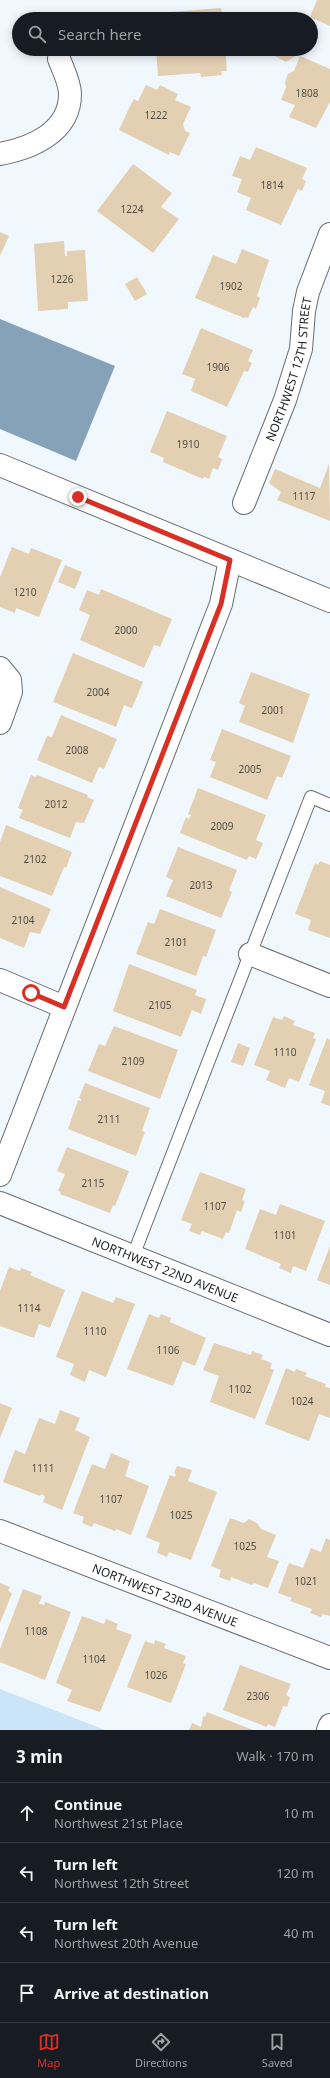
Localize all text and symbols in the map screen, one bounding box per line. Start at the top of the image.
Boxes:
search box [12,12,318,56]
icon: search [26,23,48,45]
text: Search here [58,24,141,44]
house number: 1808 [296,86,319,100]
house number: 1222 [145,108,168,122]
house number: 1814 [261,178,284,192]
house number: 1224 [121,202,144,216]
house number: 1226 [51,272,74,286]
house number: 1902 [220,279,243,293]
street label: NORTHWEST 12TH STREET [261,295,315,443]
house number: 1906 [207,360,230,374]
house number: 1910 [177,437,200,451]
route end [69,488,87,506]
house number: 1117 [293,489,316,503]
house number: 1210 [14,585,37,599]
house number: 2000 [115,623,138,637]
house number: 2004 [87,685,110,699]
house number: 2001 [262,703,284,717]
house number: 2008 [66,743,89,757]
house number: 2005 [239,762,262,776]
house number: 2012 [45,797,68,811]
house number: 2009 [211,819,234,833]
house number: 2102 [24,852,47,866]
house number: 2013 [190,878,213,892]
house number: 2104 [12,913,35,927]
house number: 2101 [165,935,187,949]
route start [22,984,40,1002]
house number: 2105 [149,998,172,1012]
house number: 1110 [274,1045,297,1059]
house number: 2109 [122,1054,145,1068]
house number: 2111 [98,1112,120,1126]
house number: 2115 [82,1176,105,1190]
house number: 1107 [204,1199,227,1213]
house number: 1101 [274,1228,296,1242]
street label: NORTHWEST 22ND AVENUE [90,1232,241,1306]
house number: 1114 [18,1301,41,1315]
house number: 1110 [84,1324,107,1338]
house number: 1106 [157,1343,180,1357]
house number: 1102 [229,1382,252,1396]
house number: 1024 [291,1394,314,1408]
house number: 1111 [32,1461,54,1475]
house number: 1107 [100,1492,123,1506]
house number: 1025 [170,1508,193,1522]
house number: 1025 [234,1539,257,1553]
street label: NORTHWEST 23RD AVENUE [90,1559,240,1630]
house number: 1021 [295,1574,317,1588]
house number: 1108 [25,1624,48,1638]
house number: 1104 [83,1652,106,1666]
house number: 1026 [145,1668,168,1682]
house number: 2306 [247,1689,270,1703]
text: 3 min [16,1745,63,1768]
text: Walk · 170 m [236,1747,314,1765]
text: Continue [54,1794,122,1814]
icon: ahead [16,1802,38,1824]
text: 10 m [284,1804,314,1822]
text: Northwest 21st Place [54,1814,183,1832]
text: Turn left [54,1854,118,1874]
icon: left [16,1862,38,1884]
text: 120 m [276,1864,314,1882]
text: Northwest 12th Street [54,1874,189,1892]
text: Turn left [54,1914,118,1934]
icon: left [16,1922,38,1944]
text: 40 m [284,1924,314,1942]
text: Northwest 20th Avenue [54,1934,198,1952]
icon: arrive [16,1982,38,2004]
text: Arrive at destination [54,1983,209,2003]
tab: Map [37,2031,60,2070]
tab: Directions [135,2031,187,2070]
tab: Saved [262,2031,293,2070]

